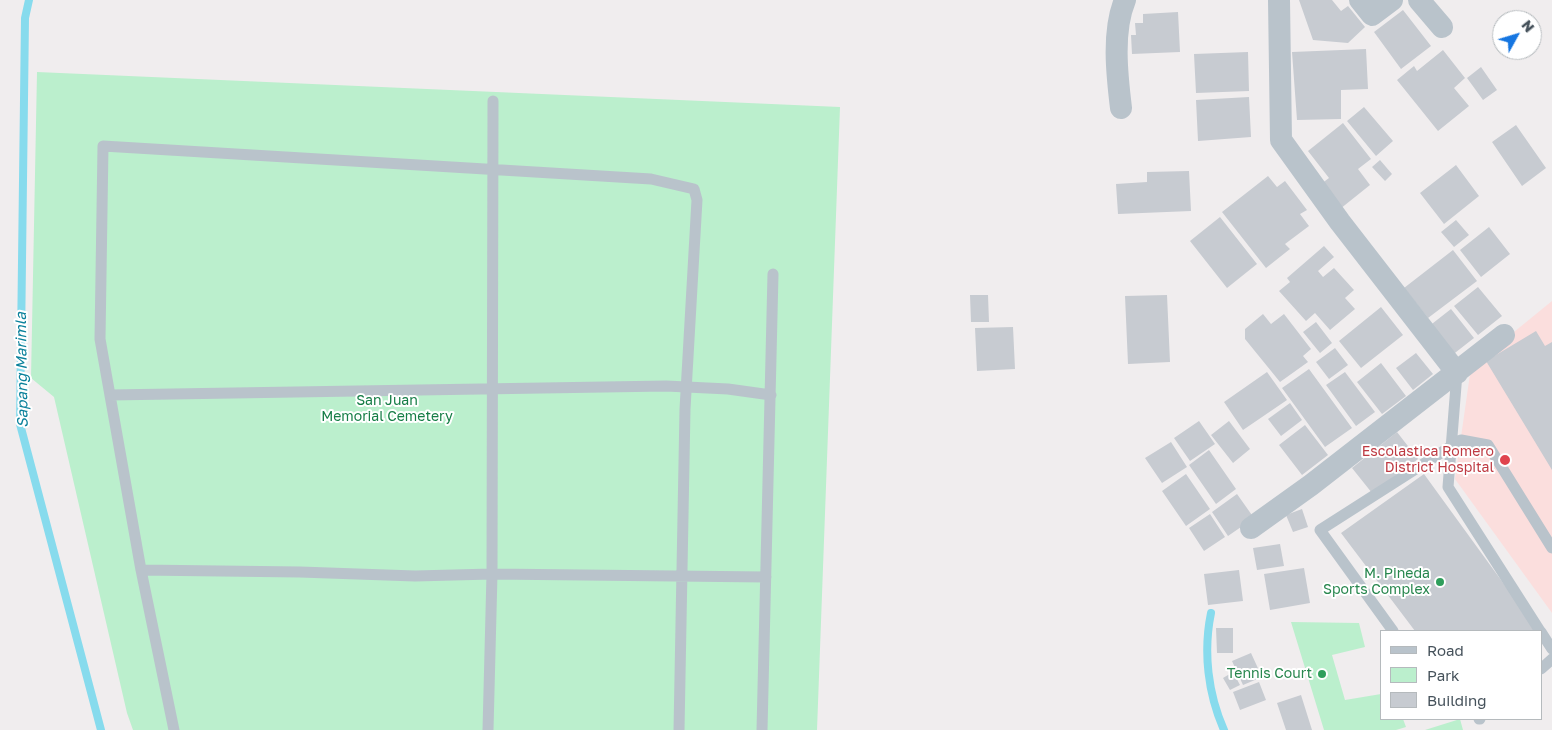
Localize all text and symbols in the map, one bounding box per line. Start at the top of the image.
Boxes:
north arrow [1492,10,1542,60]
text: N [1518,16,1538,35]
water label: Sapang Marimla [12,312,32,428]
park label: San Juan Memorial Cemetery [321,393,453,426]
place label: Escolastica Romero District Hospital [1362,444,1494,477]
marker: Escolastica Romero District Hospital [1498,453,1512,467]
place label: M. Pineda Sports Complex [1323,566,1430,598]
marker: M. Pineda Sports Complex [1434,576,1446,588]
legend [1380,630,1542,720]
text: Road [1427,641,1464,659]
place label: Tennis Court [1227,666,1312,682]
text: Park [1427,666,1459,684]
marker: Tennis Court [1316,668,1328,680]
text: Building [1427,691,1487,709]

